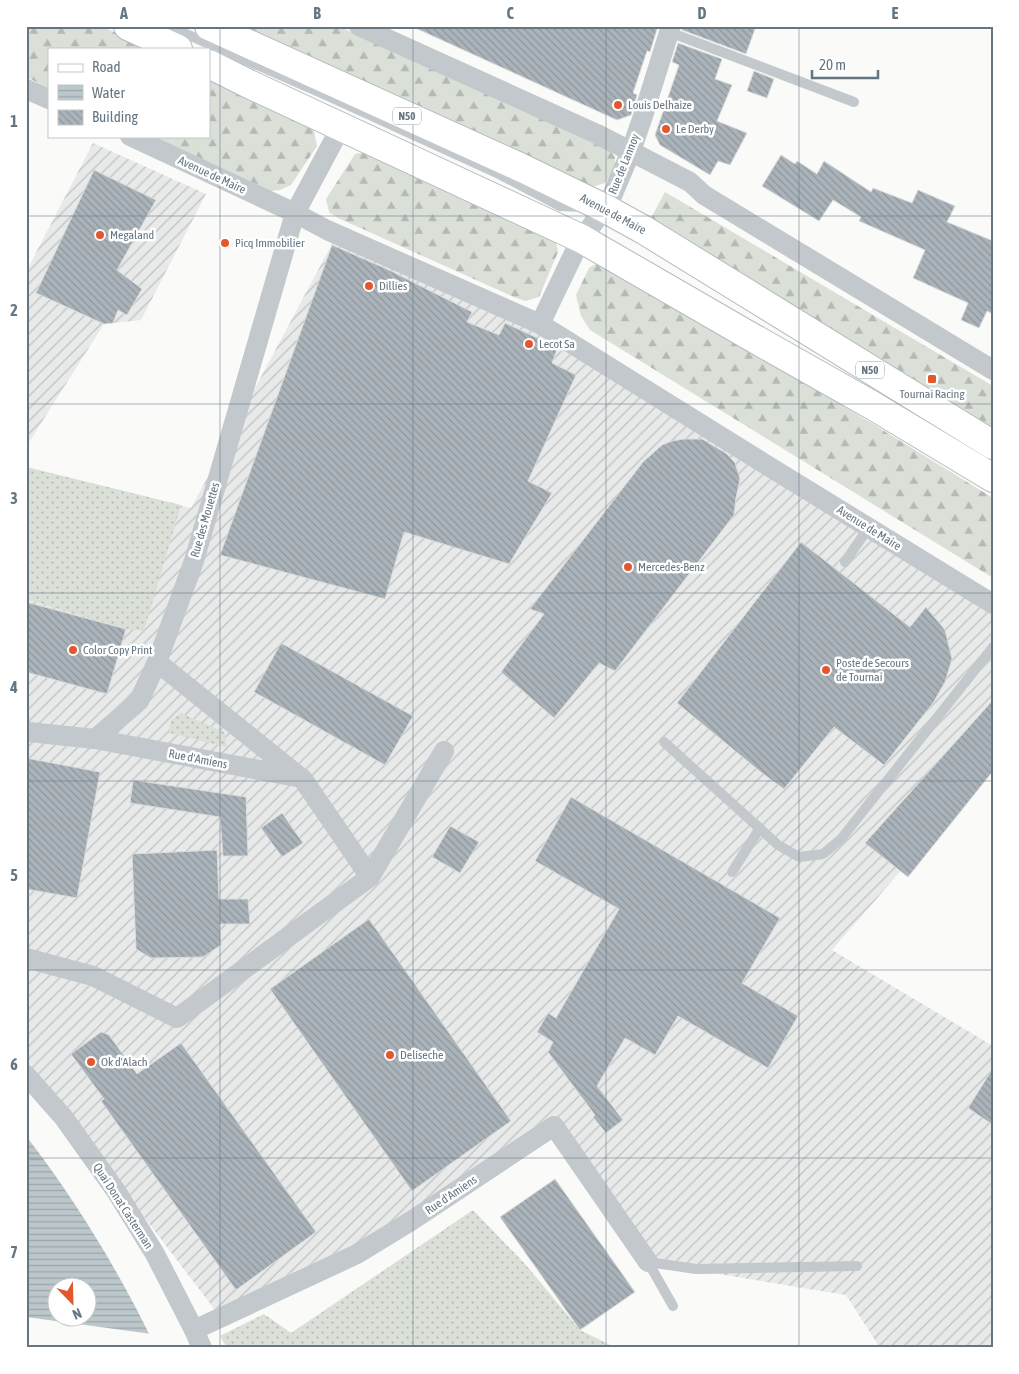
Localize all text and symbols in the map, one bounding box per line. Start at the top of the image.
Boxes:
text: A [119,4,128,22]
text: B [313,4,321,22]
text: C [506,4,514,22]
text: D [698,4,707,22]
text: E [892,4,899,22]
legend [48,48,210,138]
scale bar [812,48,878,80]
text: 20 m [819,56,846,73]
text: Road [92,58,121,75]
text: Water [92,84,125,101]
place label: Louis Delhaize [628,98,692,112]
marker: Louis Delhaize [612,99,624,111]
text: Building [92,108,138,125]
road number: N50 [393,108,421,124]
text: 1 [10,112,18,130]
place label: Le Derby [676,122,714,136]
marker: Le Derby [660,123,672,135]
street label: Rue de Lannoy [606,132,642,196]
street label: Avenue de Maire [176,153,248,197]
street label: Avenue de Maire [577,191,649,237]
place label: Megaland [110,228,154,242]
marker: Megaland [94,229,106,241]
place label: Picq Immobilier [235,236,305,250]
marker: Picq Immobilier [219,237,231,249]
place label: Dillies [379,279,407,293]
marker: Dillies [363,280,375,292]
text: 2 [10,301,18,319]
place label: Lecot Sa [539,337,575,351]
marker: Lecot Sa [523,338,535,350]
road number: N50 [856,362,884,378]
marker: Tournai Racing [926,373,938,385]
place label: Tournai Racing [899,387,965,401]
street label: Rue des Mouettes [188,481,222,559]
text: 3 [10,489,18,507]
street label: Avenue de Maire [834,503,904,553]
place label: Mercedes-Benz [638,560,705,574]
marker: Mercedes-Benz [622,561,634,573]
place label: Color Copy Print [83,643,153,657]
marker: Color Copy Print [67,644,79,656]
place label: Poste de Secours de Tournai [836,656,909,684]
marker: Poste de Secours de Tournai [820,664,832,676]
text: 4 [9,678,18,696]
street label: Rue d'Amiens [168,746,228,772]
text: 5 [10,866,18,884]
place label: Deliseche [400,1048,443,1062]
marker: Deliseche [384,1049,396,1061]
text: 6 [10,1055,18,1073]
place label: Ok d'Alach [101,1055,148,1069]
marker: Ok d'Alach [85,1056,97,1068]
street label: Quai Donat Casterman [90,1161,156,1251]
street label: Rue d'Amiens [422,1173,480,1217]
text: 7 [10,1243,18,1261]
north arrow [48,1276,98,1326]
text: N [70,1305,84,1323]

